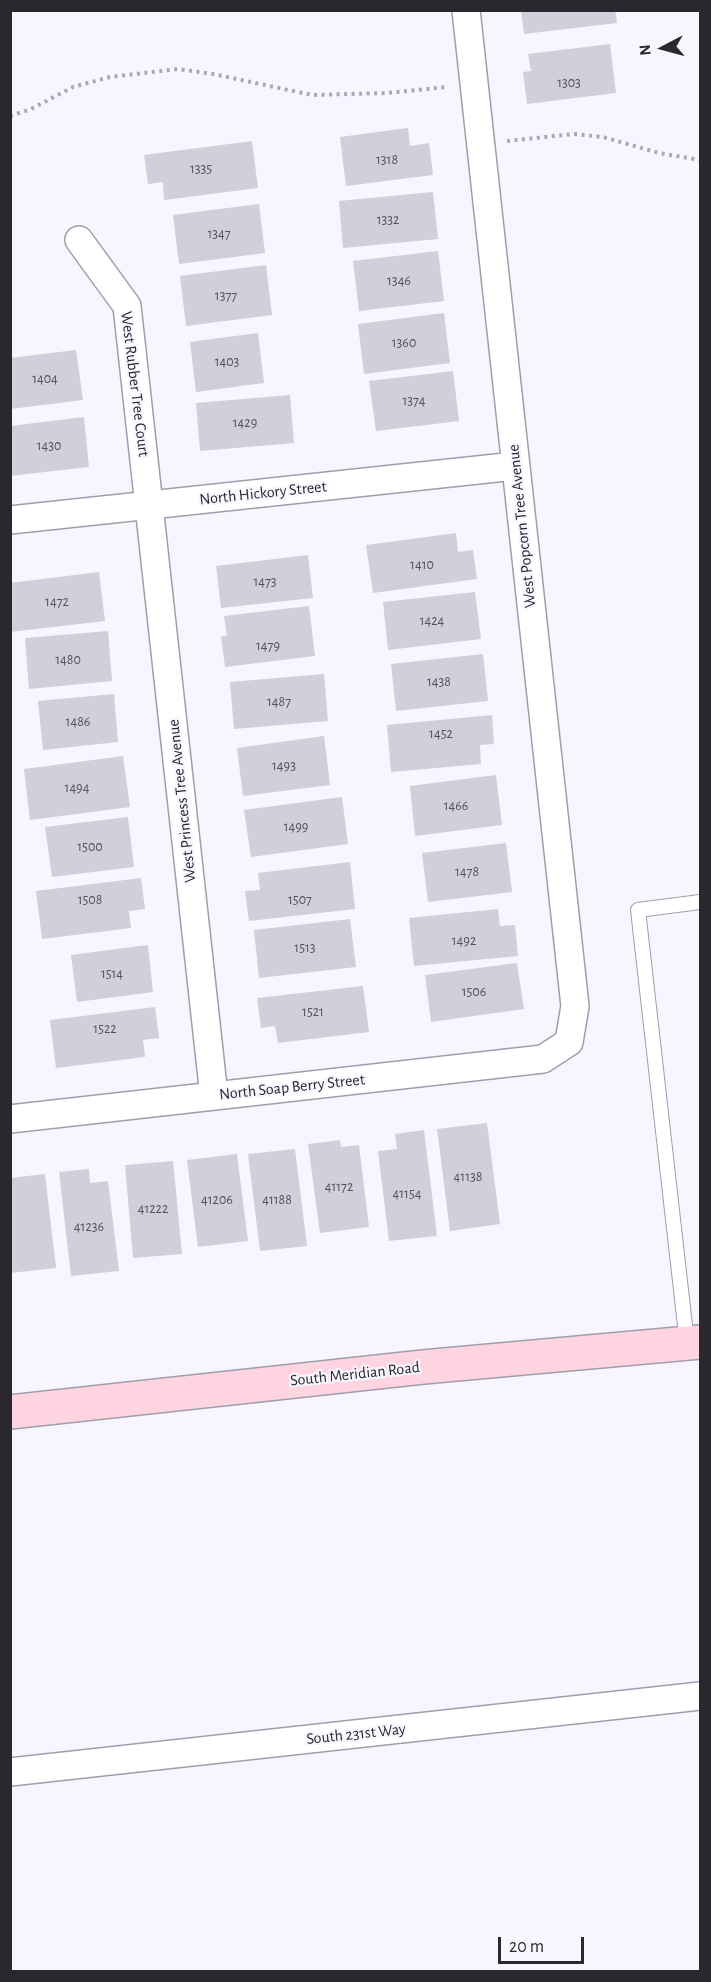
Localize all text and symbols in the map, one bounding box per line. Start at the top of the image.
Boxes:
north arrow [633,18,693,78]
text: N [637,44,654,56]
house number: 1303 [557,75,581,91]
house number: 1318 [376,152,398,168]
house number: 1335 [190,161,212,177]
house number: 1332 [377,212,399,228]
house number: 1347 [207,226,231,242]
house number: 1346 [387,273,411,289]
house number: 1377 [215,288,237,304]
street label: West Rubber Tree Court [117,310,153,458]
house number: 1360 [392,335,416,351]
house number: 1403 [215,354,239,370]
house number: 1404 [32,371,58,387]
house number: 1374 [402,393,426,409]
house number: 1429 [233,415,257,431]
house number: 1430 [37,438,61,454]
street label: West Popcorn Tree Avenue [504,443,540,609]
street label: North Hickory Street [198,477,328,509]
house number: 1410 [410,557,434,573]
house number: 1473 [253,574,277,590]
house number: 1472 [45,594,69,610]
house number: 1424 [420,613,444,629]
house number: 1479 [256,638,280,654]
house number: 1480 [55,652,81,668]
house number: 1438 [427,674,451,690]
house number: 1487 [267,694,291,710]
house number: 1486 [66,714,90,730]
street label: West Princess Tree Avenue [164,718,200,884]
house number: 1452 [429,726,453,742]
house number: 1493 [272,758,296,774]
house number: 1494 [65,780,89,796]
house number: 1466 [444,798,468,814]
house number: 1499 [284,819,308,835]
house number: 1500 [77,839,103,855]
house number: 1478 [455,864,479,880]
house number: 1508 [78,892,102,908]
house number: 1507 [288,892,312,908]
house number: 1492 [452,933,476,949]
house number: 1513 [294,940,316,956]
house number: 1514 [101,966,123,982]
house number: 1506 [462,984,486,1000]
house number: 1521 [302,1004,324,1020]
house number: 1522 [93,1021,117,1037]
street label: North Soap Berry Street [218,1070,366,1104]
house number: 41138 [454,1169,482,1185]
house number: 41172 [325,1179,353,1195]
house number: 41154 [393,1186,421,1202]
house number: 41206 [201,1192,233,1208]
house number: 41188 [262,1192,292,1208]
house number: 41222 [138,1201,168,1217]
house number: 41236 [74,1219,104,1235]
street label: South Meridian Road [289,1358,421,1390]
street label: South 231st Way [305,1719,407,1749]
scale bar [501,1925,586,1963]
text: 20 m [509,1938,544,1956]

